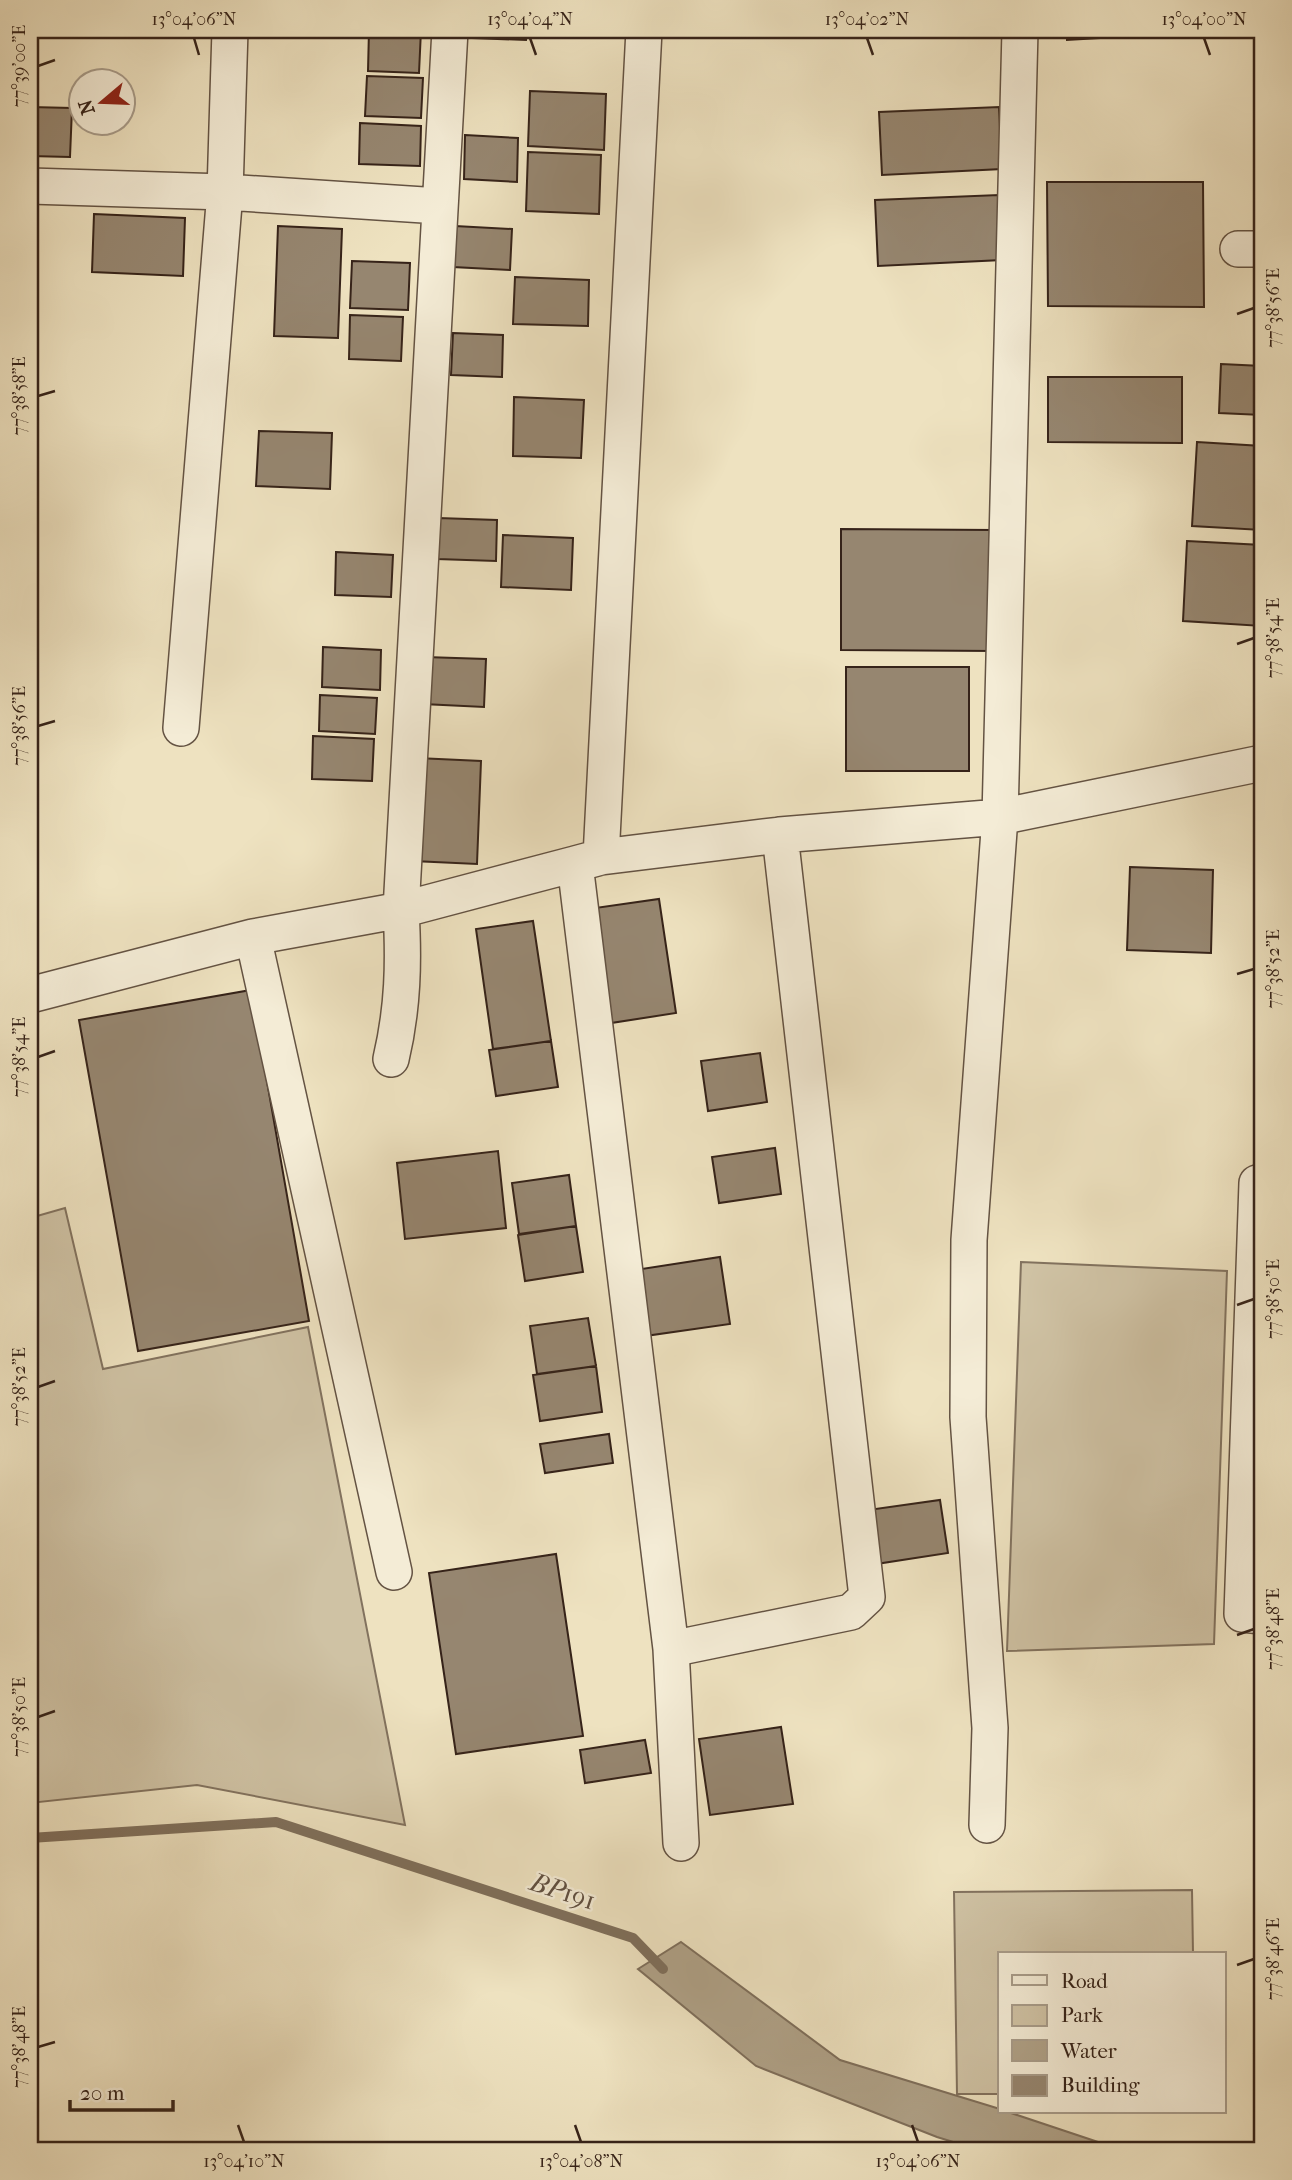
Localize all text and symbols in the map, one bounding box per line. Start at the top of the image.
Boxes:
text: 13°04'06"N [152,9,237,30]
text: 13°04'04"N [487,9,573,30]
text: 13°04'02"N [825,9,910,30]
text: 13°04'00"N [1161,9,1247,30]
text: 77°39'00"E [9,25,30,107]
north arrow [66,66,136,136]
text: N [74,96,100,118]
text: 77°38'56"E [1263,268,1284,348]
text: 77°38'58"E [9,356,30,436]
text: 77°38'54"E [1263,598,1284,678]
text: 77°38'56"E [9,686,30,766]
text: 77°38'52"E [1263,929,1284,1009]
text: 77°38'54"E [9,1017,30,1097]
text: 77°38'50"E [1263,1259,1284,1339]
text: 77°38'52"E [9,1347,30,1427]
text: 77°38'48"E [1263,1588,1284,1670]
text: 77°38'50"E [9,1677,30,1757]
water label: BP191 [524,1866,599,1917]
text: 77°38'46"E [1263,1918,1284,2000]
legend [998,1952,1226,2114]
text: Road [1061,1969,1108,1993]
text: Park [1061,2003,1103,2027]
text: 77°38'48"E [9,2006,30,2088]
text: Water [1060,2039,1117,2063]
scale bar [70,2068,173,2112]
text: Building [1061,2073,1140,2097]
text: 20 m [80,2081,125,2105]
text: 13°04'10"N [203,2151,285,2172]
text: 13°04'08"N [539,2151,623,2172]
text: 13°04'06"N [876,2151,961,2172]

